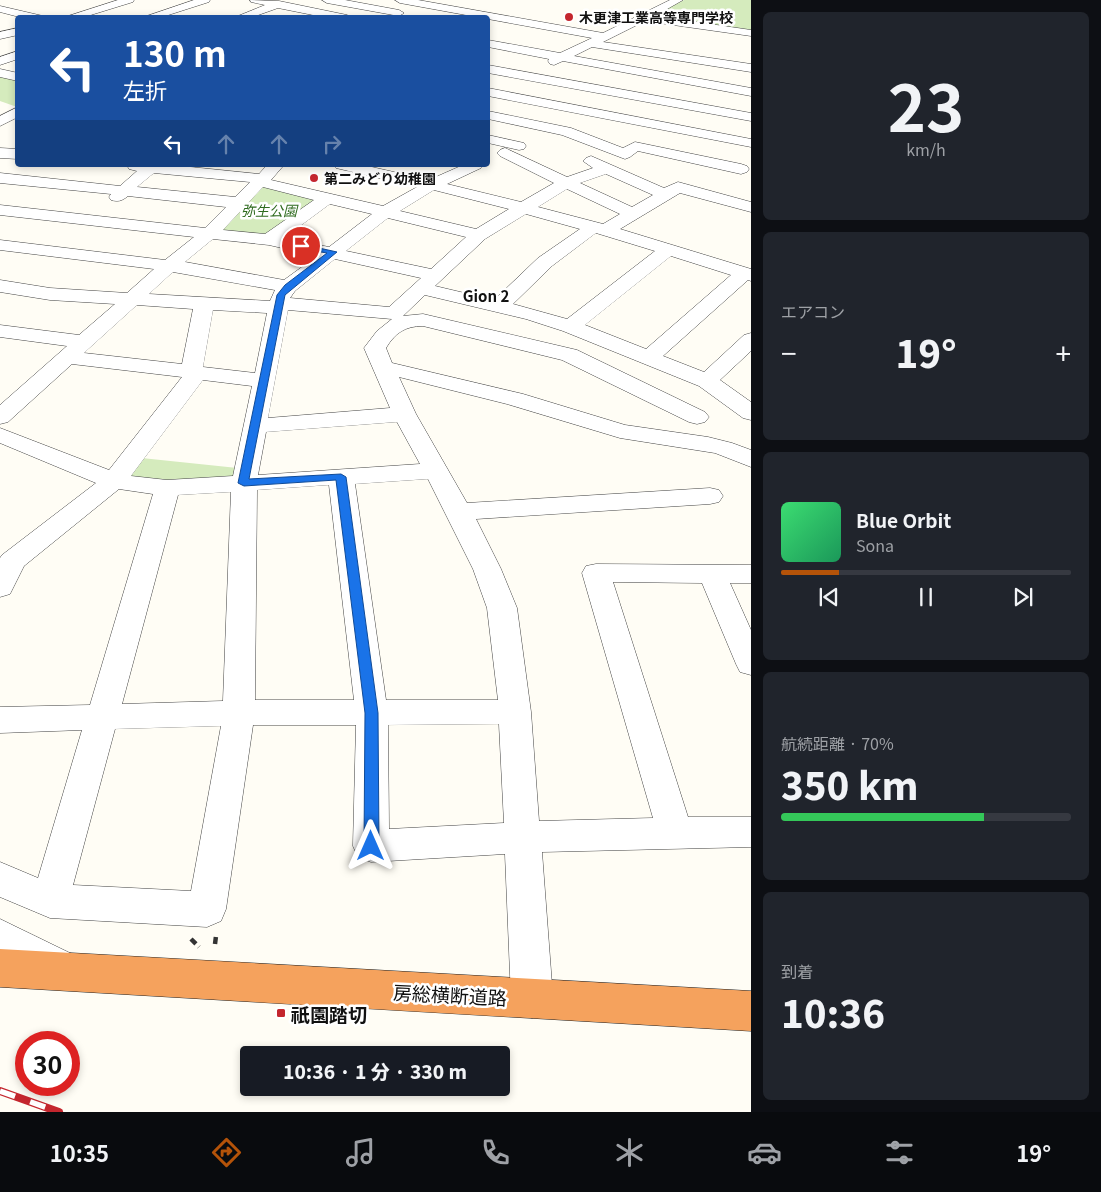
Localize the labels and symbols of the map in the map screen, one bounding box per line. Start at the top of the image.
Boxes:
place label: 木更津工業高等専門学校 [579,7,733,27]
marker: 木更津工業高等専門学校 [563,11,575,23]
place label: 第二みどり幼稚園 [324,168,436,188]
marker: 第二みどり幼稚園 [308,172,320,184]
park label: 弥生公園 [241,200,299,220]
pin [280,225,322,267]
district label: Gion 2 [463,285,509,306]
position arrow [344,819,396,871]
street label: 房総横断道路 [392,978,508,1010]
place label: 祇園踏切 [291,1000,367,1027]
marker: 祇園踏切 [275,1007,287,1019]
speed limit sign: 30 [15,1031,80,1096]

